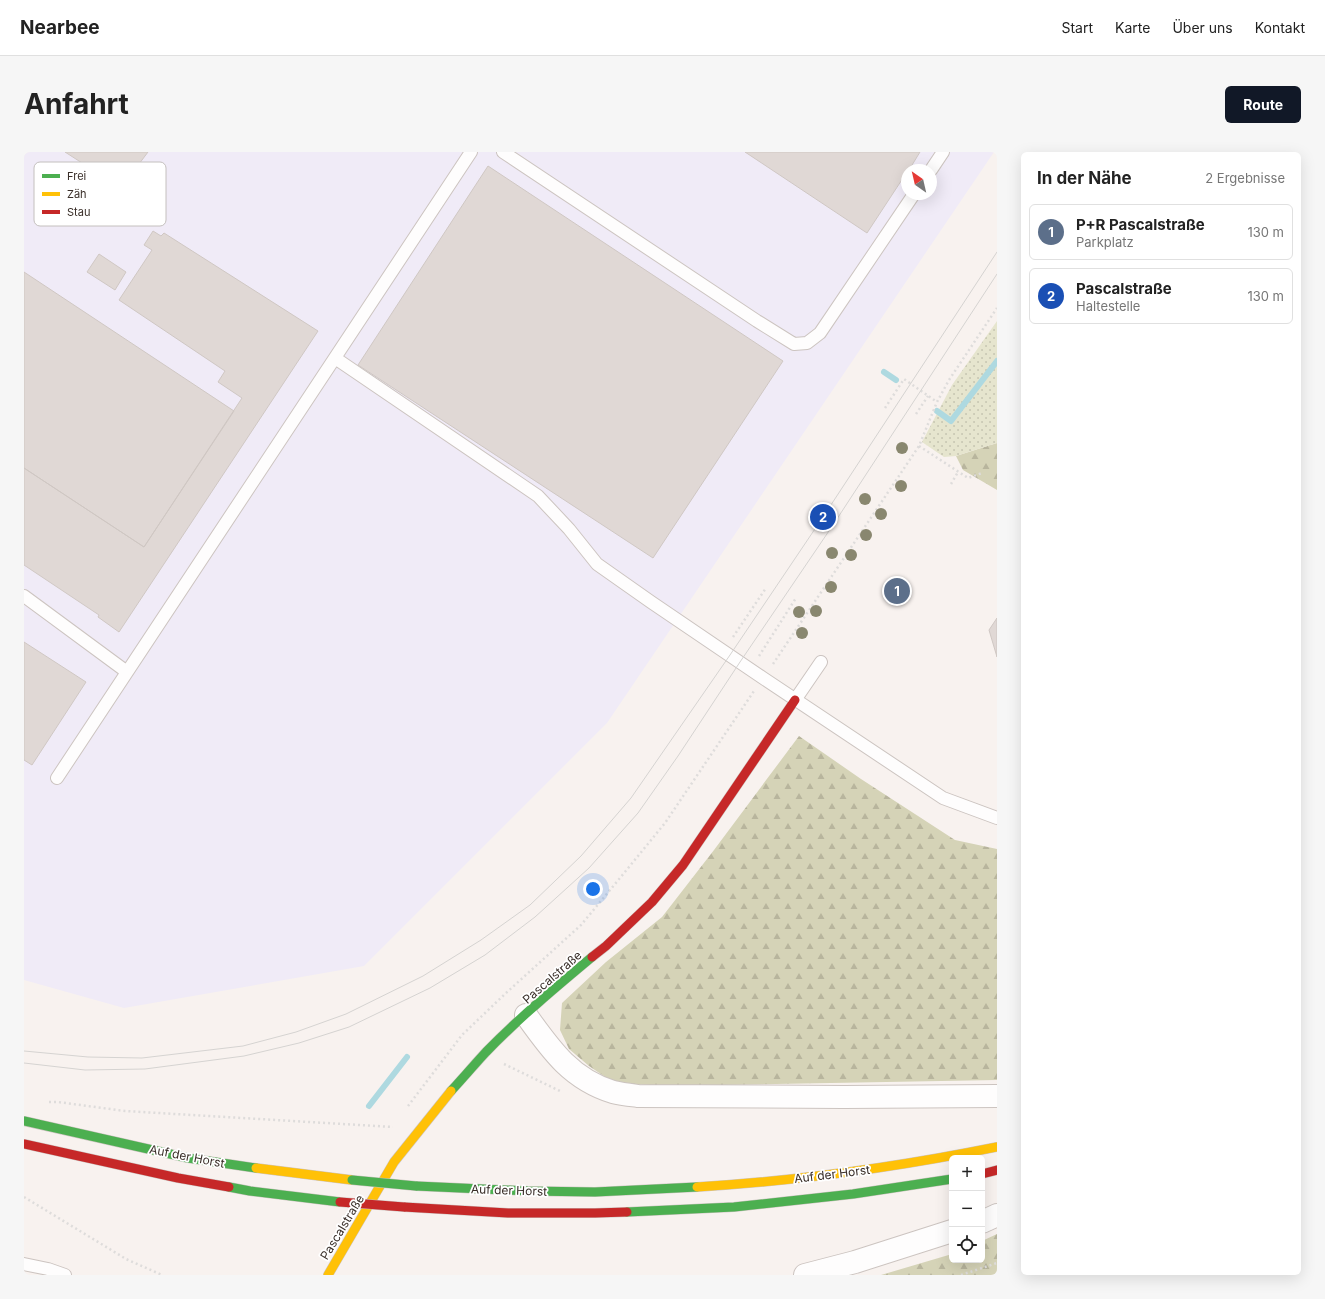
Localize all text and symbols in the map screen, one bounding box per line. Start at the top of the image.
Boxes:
text: Nearbee [20,16,100,39]
text: Start [1061,19,1093,36]
text: Karte [1115,19,1150,36]
text: Über uns [1172,19,1233,36]
text: Kontakt [1255,19,1305,36]
button: Route [1225,86,1301,123]
text: Anfahrt [24,87,129,121]
legend [34,162,166,226]
north arrow [901,164,937,200]
text: In der Nähe [1037,168,1132,188]
text: Frei [67,169,86,183]
text: 2 Ergebnisse [1205,170,1285,186]
text: Zäh [67,187,87,201]
text: Stau [67,205,90,219]
text: P+R Pascalstraße [1076,215,1205,234]
text: 1 [1048,224,1054,240]
text: 130 m [1247,224,1284,240]
text: Parkplatz [1076,234,1134,250]
text: Pascalstraße [1076,279,1172,298]
text: 2 [1047,288,1055,304]
text: 130 m [1247,288,1284,304]
text: Haltestelle [1076,298,1140,314]
pin: 2 [810,502,836,532]
pin: 1 [884,576,910,606]
your location [583,879,603,899]
street label: Pascalstraße [519,947,585,1007]
street label: Auf der Horst [148,1141,226,1171]
map controls [949,1155,985,1263]
button: + [949,1155,985,1191]
street label: Auf der Horst [793,1162,871,1186]
street label: Auf der Horst [471,1181,547,1199]
button: − [949,1191,985,1227]
street label: Pascalstraße [317,1192,367,1262]
button: locate [949,1227,985,1263]

